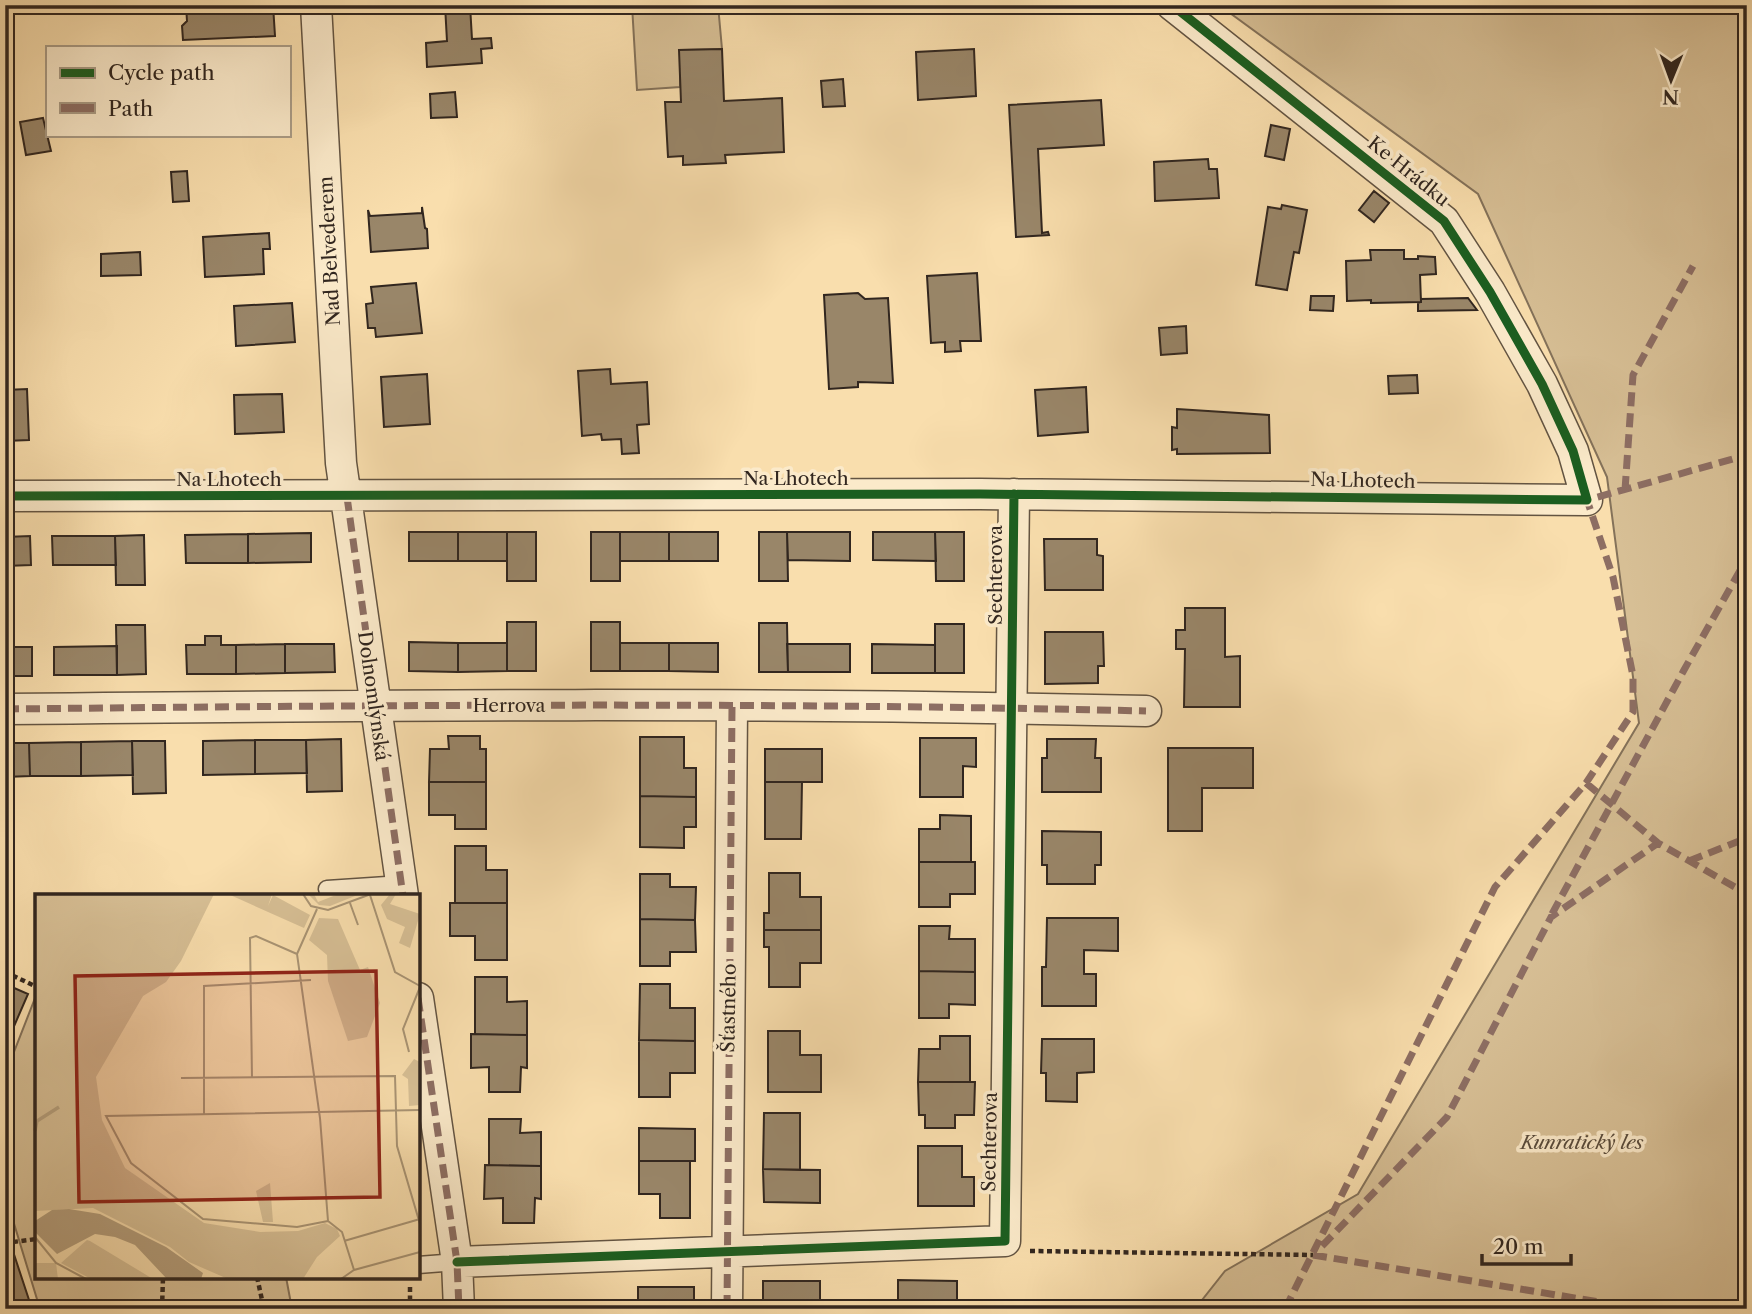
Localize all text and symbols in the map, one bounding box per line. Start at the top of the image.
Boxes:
legend [46,46,290,136]
north arrow [1636,46,1706,116]
text: Cycle path [108,60,215,85]
text: N [1662,85,1679,108]
text: Path [108,96,153,121]
street label: Ke Hrádku [1363,131,1454,211]
street label: Nad Belvederem [314,175,345,326]
street label: Na Lhotech [743,467,849,490]
street label: Na Lhotech [176,468,282,491]
street label: Na Lhotech [1310,468,1416,493]
street label: Sechterova [984,525,1007,625]
street label: Dolnomlýnská [353,630,394,762]
street label: Herrova [472,694,546,717]
inset map [35,894,420,1279]
street label: Šťastného [715,963,741,1053]
street label: Sechterova [977,1092,1002,1192]
park label: Kunratický les [1519,1131,1644,1154]
scale bar [1482,1223,1572,1267]
text: 20 m [1493,1234,1544,1259]

